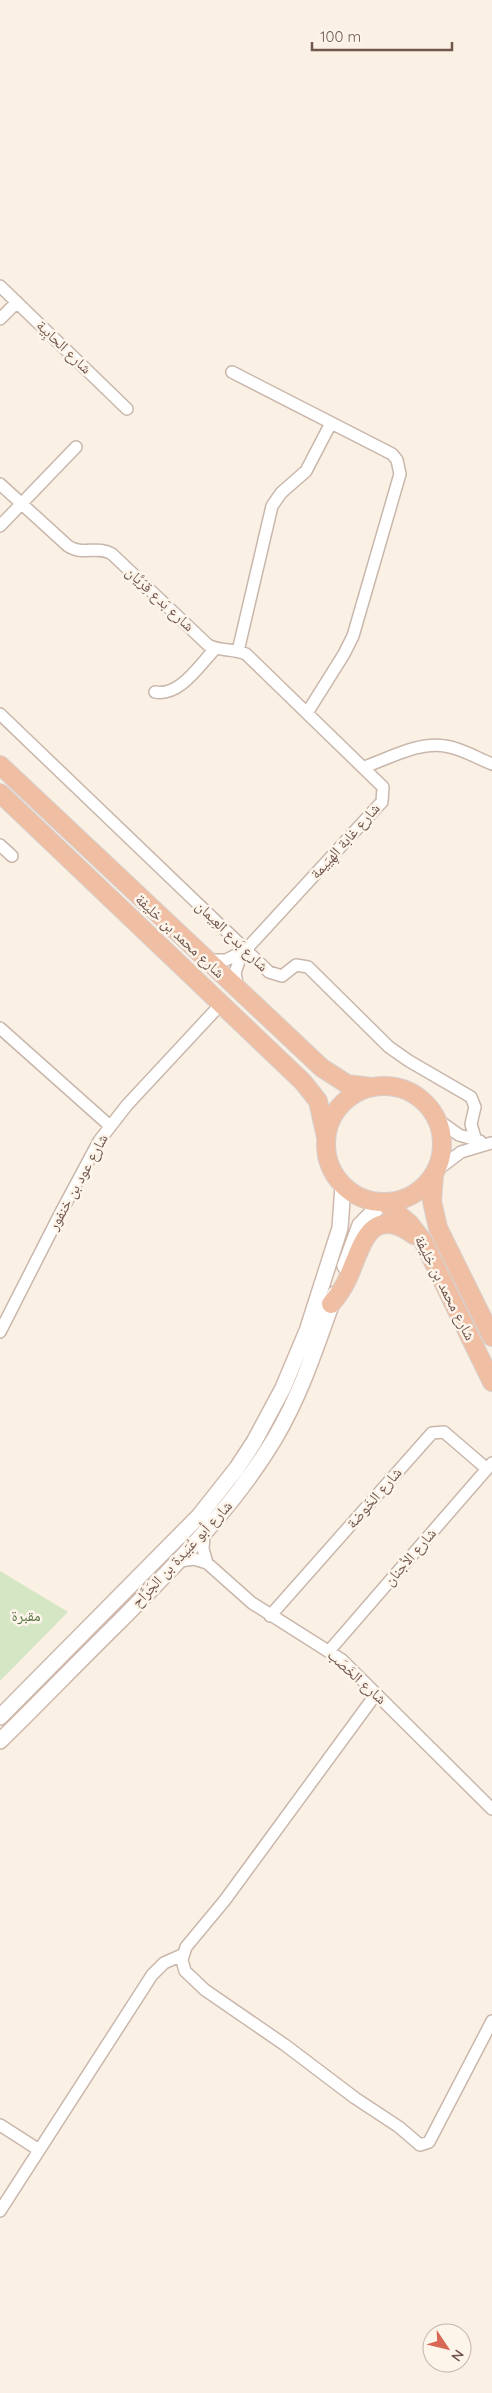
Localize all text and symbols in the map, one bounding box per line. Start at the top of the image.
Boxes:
scale bar [312,20,452,52]
text: 100 m [320,27,361,46]
street label: شارع الحابِية [31,316,96,379]
street label: شارع بَدع قِرَيَّان [121,562,199,636]
street label: شارع غابة الهِيَيمة [306,799,385,884]
street label: شارع محمد بن خليفة [131,889,229,983]
street label: شارع بَدع العِيمان [191,896,273,976]
street label: شارع عود بن خنفور [43,1130,113,1235]
street label: شارع محمد بن خليفة [410,1232,480,1344]
street label: شارع الخَوضة [342,1463,406,1533]
street label: شارع أبو عُبَيدة بن الجَرَّاح [127,1496,237,1612]
street label: شارع الأجنان [379,1524,441,1590]
park label: مقبرة [11,1606,41,1625]
street label: شارع الخَصَب [323,1645,391,1709]
north arrow [422,2323,472,2373]
text: N [447,2346,468,2365]

